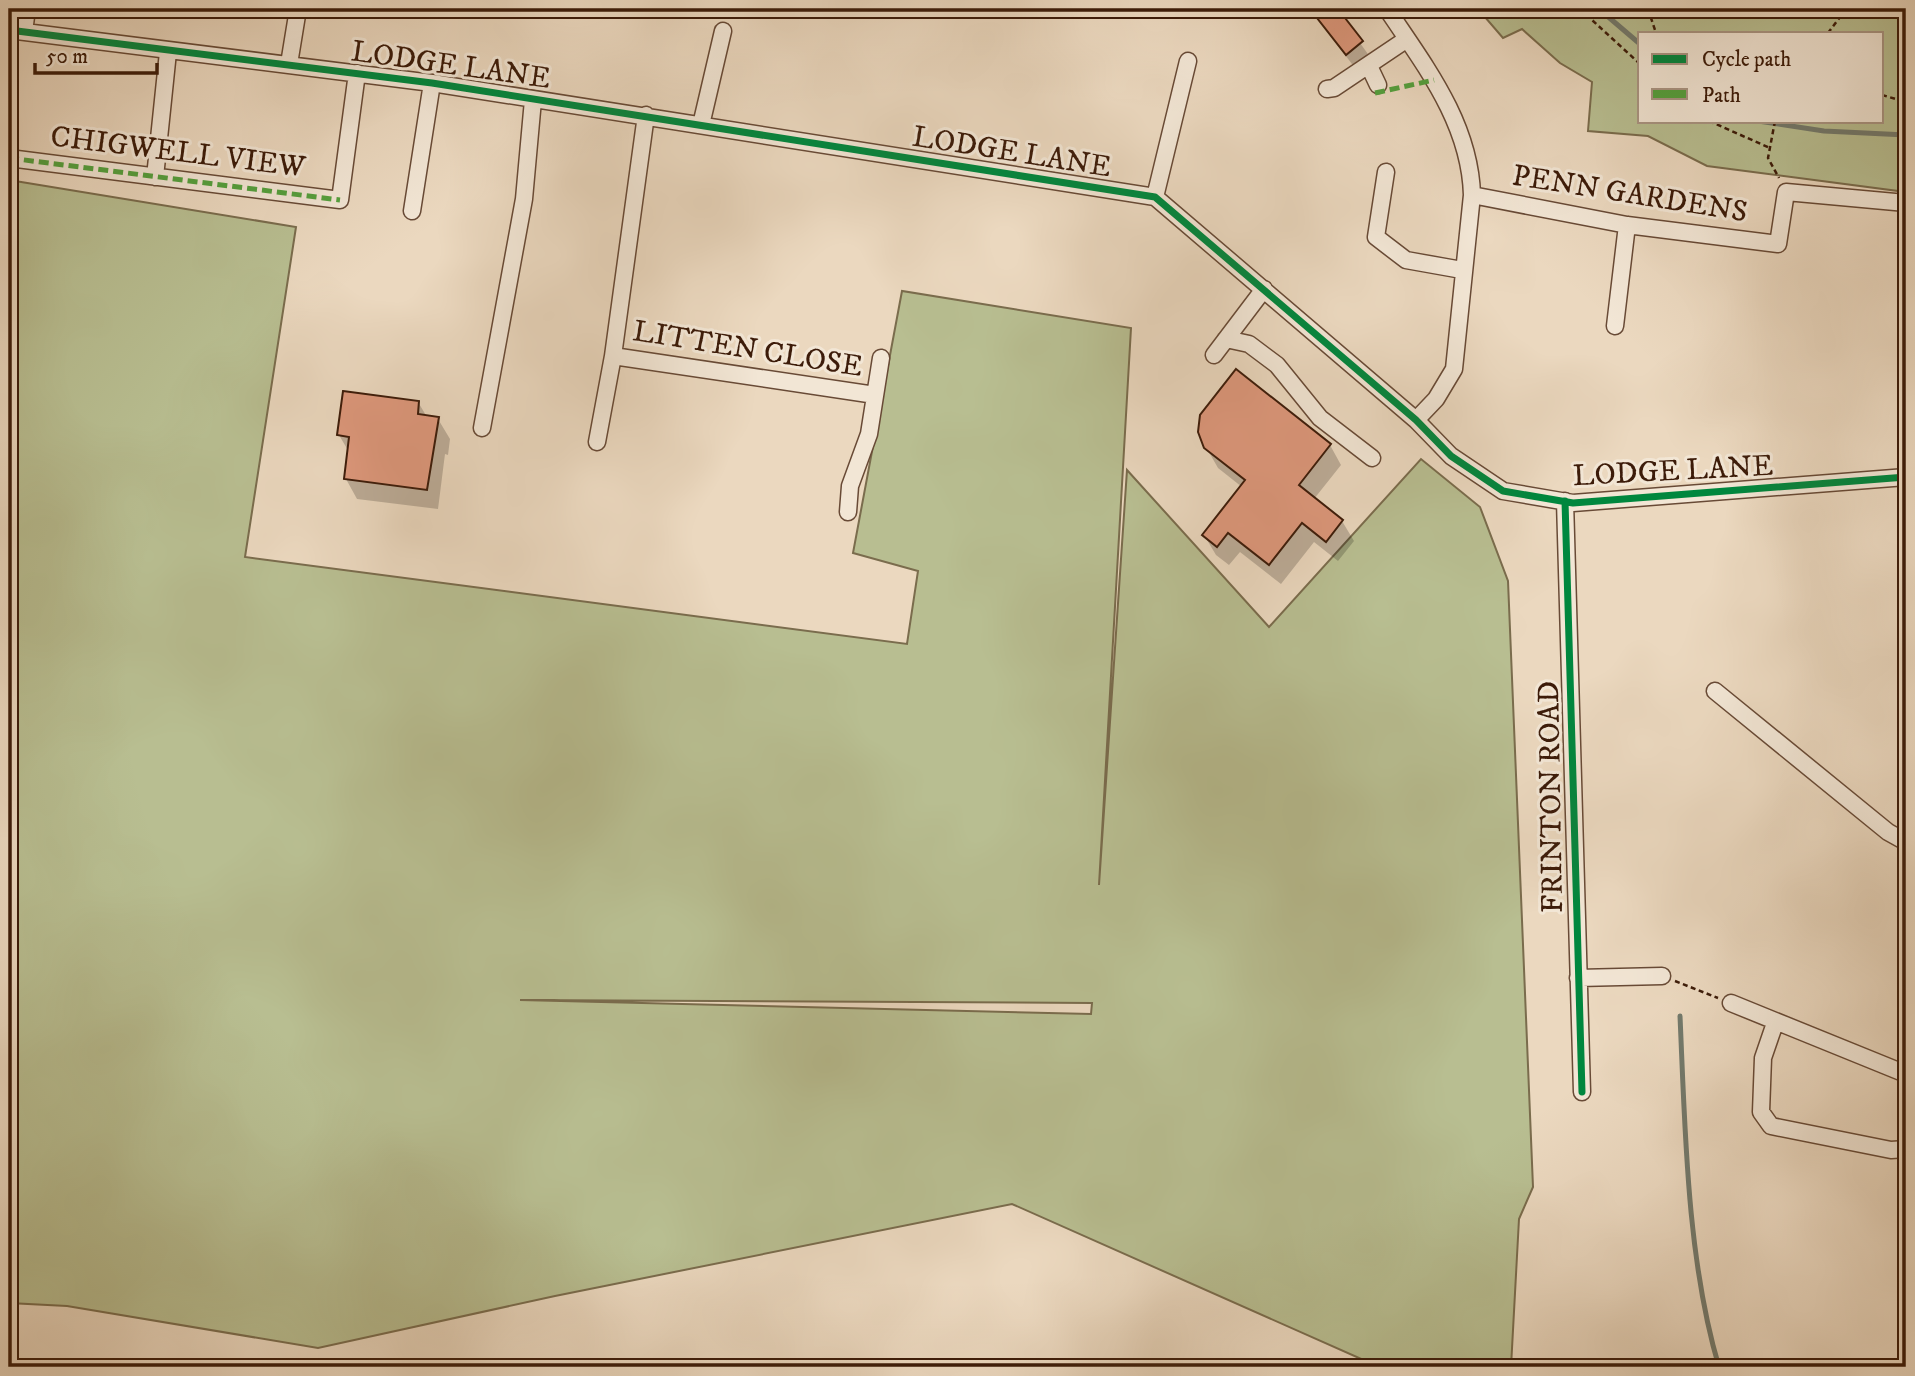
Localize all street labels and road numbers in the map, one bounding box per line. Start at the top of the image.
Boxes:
street label: LODGE LANE [349,33,553,98]
street label: CHIGWELL VIEW [48,118,308,187]
street label: LODGE LANE [910,119,1114,186]
street label: PENN GARDENS [1509,158,1750,231]
street label: LITTEN CLOSE [630,313,865,386]
street label: LODGE LANE [1572,448,1774,495]
street label: FRINTON ROAD [1531,681,1572,913]

